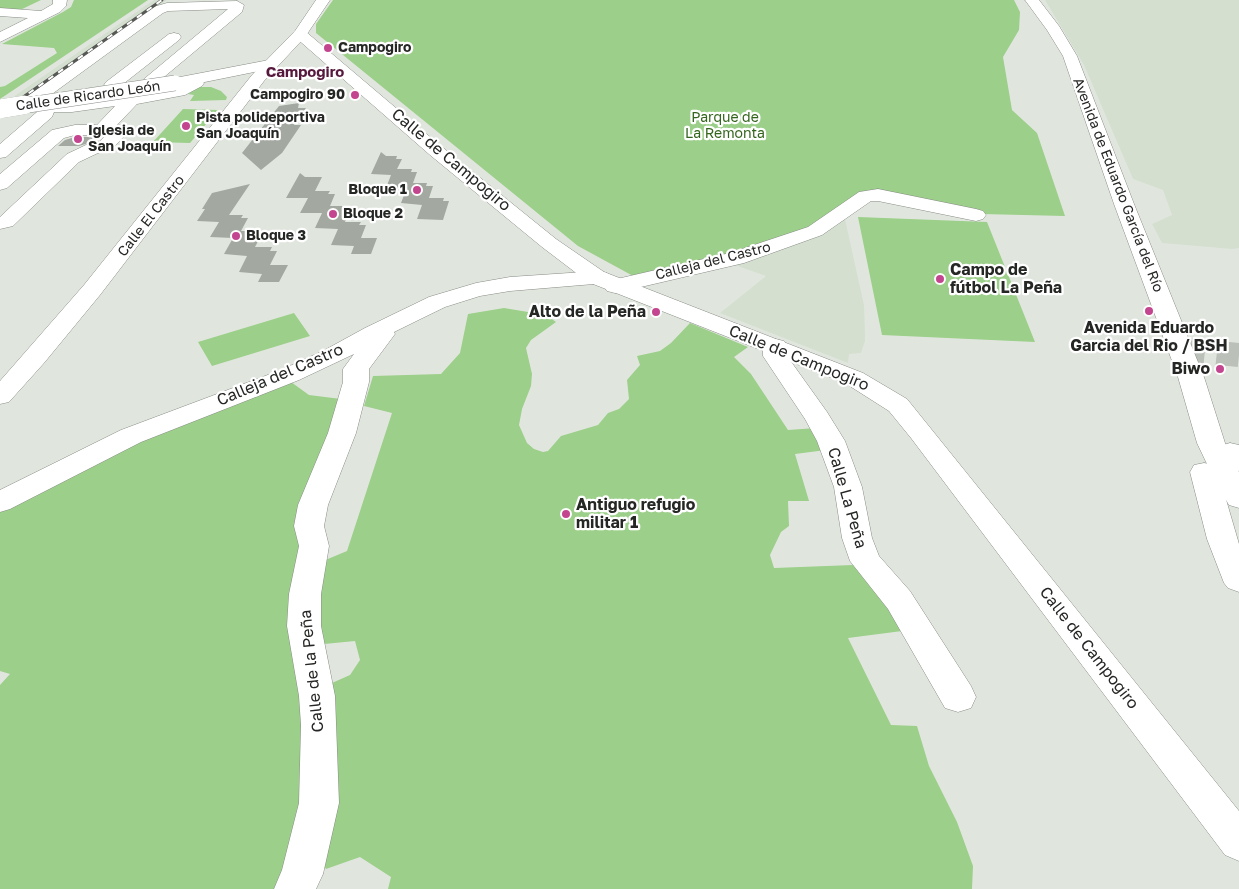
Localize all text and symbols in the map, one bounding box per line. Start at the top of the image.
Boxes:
place label: Campogiro [338,40,411,56]
marker: Campogiro [322,42,334,54]
district label: Campogiro [266,63,344,81]
street label: Avenida de Eduardo García del Río [1069,75,1167,295]
street label: Calle de Ricardo León [15,78,161,114]
place label: Campogiro 90 [250,87,345,103]
marker: Campogiro 90 [349,89,361,101]
street label: Calle de Campogiro [387,105,515,215]
place label: Pista polideportiva San Joaquín [196,110,325,142]
park label: Parque de La Remonta [685,110,765,142]
marker: Pista polideportiva San Joaquín [180,120,192,132]
place label: Iglesia de San Joaquín [88,123,171,156]
marker: Iglesia de San Joaquín [72,133,84,145]
street label: Calle El Castro [114,172,188,260]
place label: Bloque 1 [348,182,407,198]
marker: Bloque 1 [411,184,423,196]
place label: Bloque 2 [343,206,403,222]
marker: Bloque 2 [327,208,339,220]
place label: Bloque 3 [246,228,306,244]
marker: Bloque 3 [230,230,242,242]
street label: Calleja del Castro [654,239,772,283]
place label: Campo de fútbol La Peña [950,260,1062,298]
marker: Campo de fútbol La Peña [934,273,946,285]
place label: Alto de la Peña [529,302,646,322]
marker: Avenida Eduardo Garcia del Rio / BSH [1143,305,1155,317]
marker: Alto de la Peña [650,306,662,318]
place label: Avenida Eduardo Garcia del Rio / BSH [1070,318,1228,356]
street label: Calle de Campogiro [726,321,872,395]
street label: Calleja del Castro [214,340,346,410]
place label: Biwo [1172,359,1210,379]
marker: Biwo [1214,363,1226,375]
street label: Calle La Peña [823,445,871,551]
place label: Antiguo refugio militar 1 [576,495,695,533]
marker: Antiguo refugio militar 1 [560,508,572,520]
street label: Calle de Campogiro [1035,583,1143,713]
street label: Calle de la Peña [296,609,328,733]

